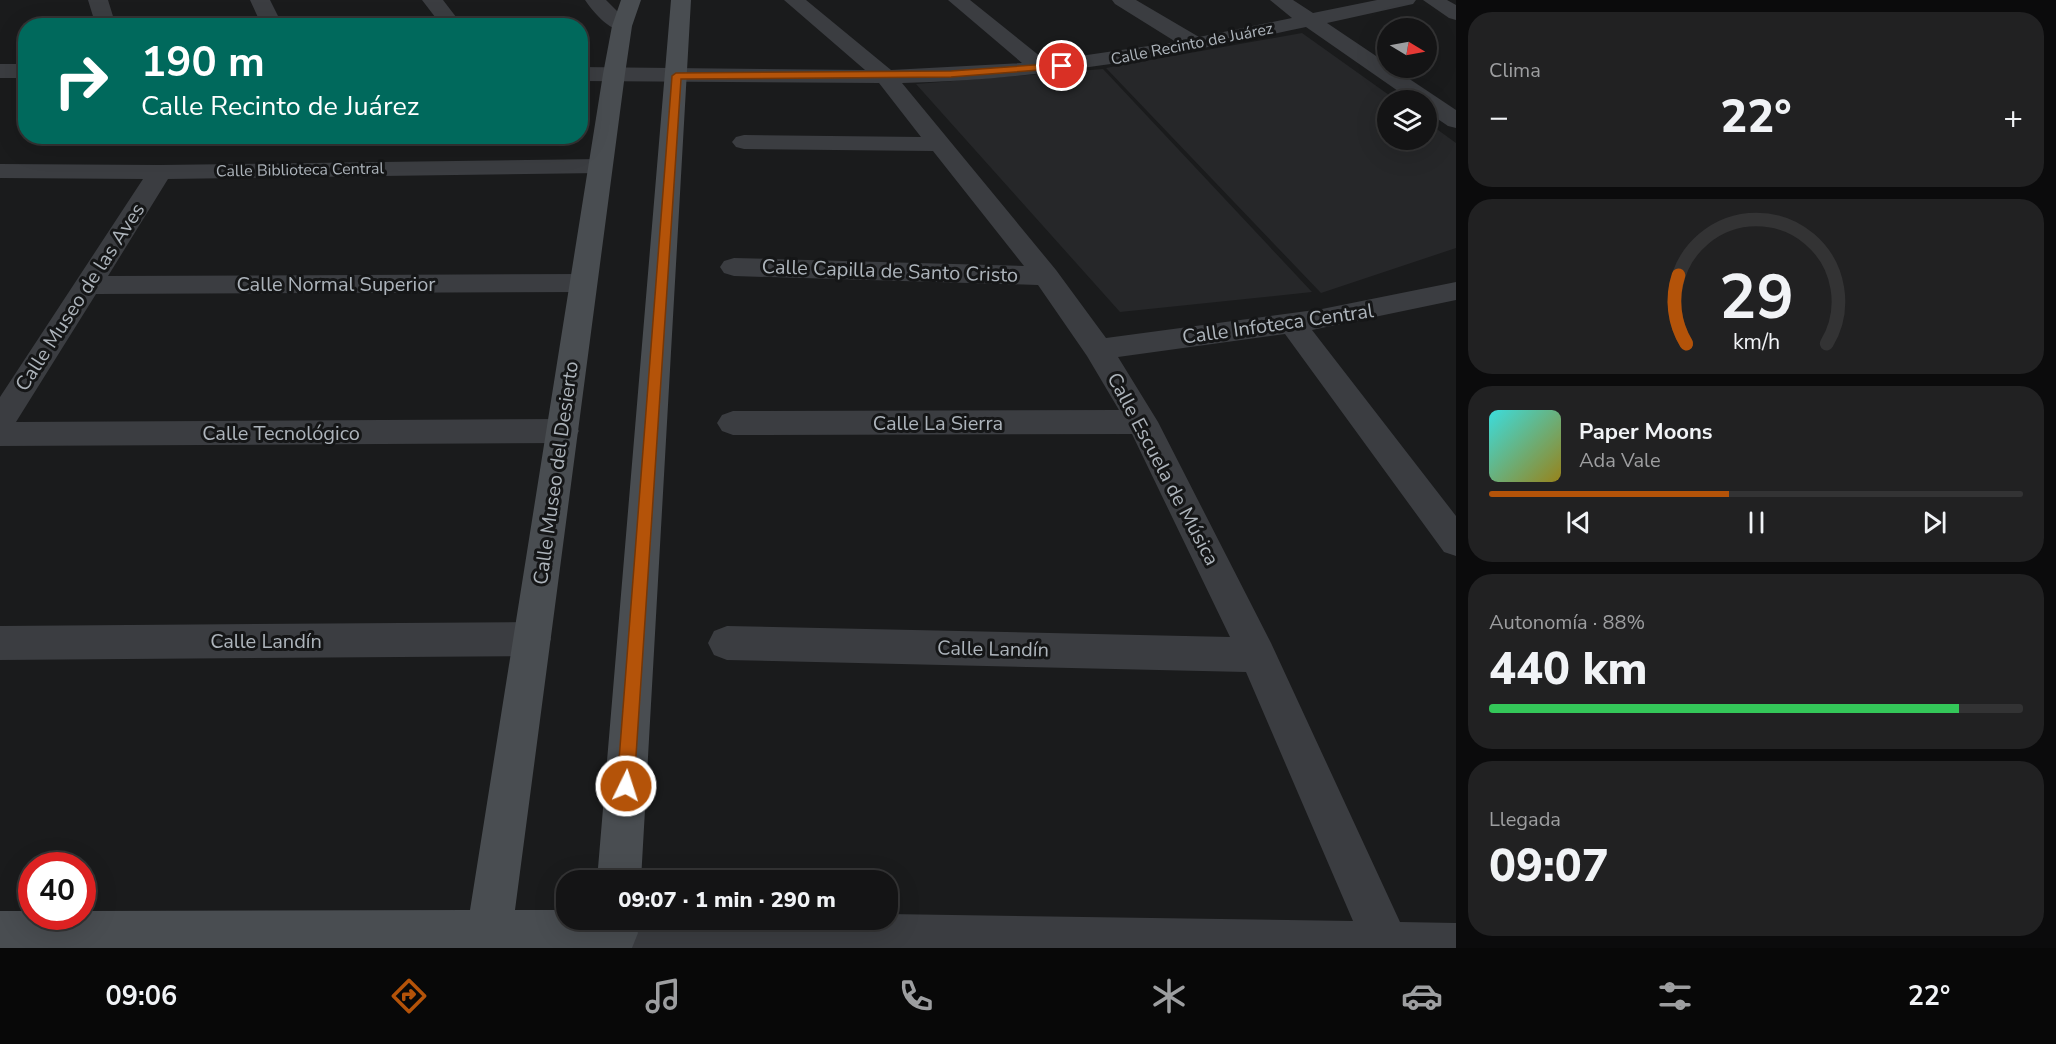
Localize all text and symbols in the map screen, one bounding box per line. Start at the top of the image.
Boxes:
street label: Calle Recinto de Juárez [1109,17,1275,71]
north arrow [1377,18,1437,78]
map controls [1377,18,1437,150]
text: 190 m [141,34,265,91]
pin [1036,40,1087,91]
icon: right [42,42,120,120]
icon: arrive [1045,49,1078,82]
text: Clima [1489,57,1541,84]
text: 22° [1720,87,1792,148]
text: Calle Recinto de Juárez [141,88,419,125]
button: layers [1377,90,1437,150]
text: − [1489,95,1509,140]
text: + [2003,95,2023,140]
street label: Calle Biblioteca Central [216,158,385,182]
street label: Calle Museo de las Aves [9,198,151,396]
street label: Calle Capilla de Santo Cristo [761,253,1019,289]
text: 29 [1719,255,1793,340]
street label: Calle Normal Superior [236,271,436,298]
street label: Calle Infoteca Central [1181,297,1375,351]
text: km/h [1732,327,1780,357]
street label: Calle Museo del Desierto [527,359,585,587]
street label: Calle Escuela de Música [1101,368,1225,570]
street label: Calle La Sierra [873,410,1003,437]
text: Paper Moons [1579,417,1713,447]
street label: Calle Tecnológico [202,420,360,447]
text: Ada Vale [1579,447,1661,474]
icon: previous [1562,506,1595,539]
icon: pause [1740,506,1773,539]
icon: next [1918,506,1951,539]
text: Autonomía · 88% [1489,609,1645,636]
street label: Calle Landín [210,628,322,655]
street label: Calle Landín [937,635,1049,663]
text: 440 km [1489,639,1648,700]
position arrow [594,754,658,818]
text: Llegada [1489,806,1561,833]
text: 09:07 [1489,836,1609,897]
speed limit sign: 40 [18,852,96,930]
text: 09:07 · 1 min · 290 m [618,885,836,915]
icon: directions [388,975,430,1017]
icon: music [642,975,684,1017]
icon: phone [895,975,937,1017]
icon: climate [1148,975,1190,1017]
icon: car [1401,975,1443,1017]
icon: filters [1654,975,1696,1017]
text: 09:06 [106,978,177,1015]
text: 22° [1908,978,1950,1015]

